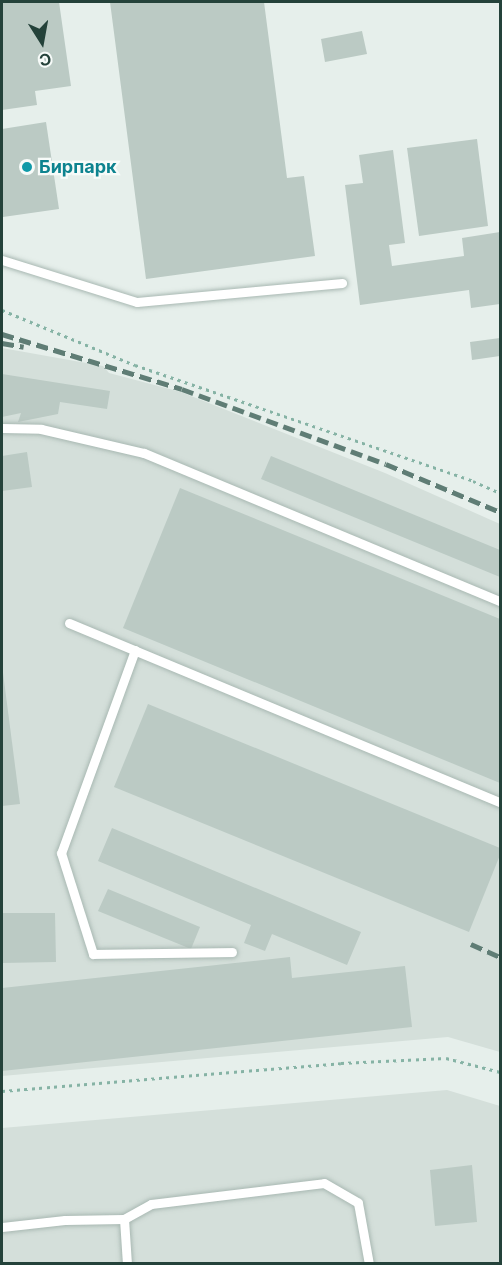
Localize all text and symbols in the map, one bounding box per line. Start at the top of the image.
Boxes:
north arrow [12,12,72,72]
text: С [38,49,53,71]
place label: Бирпарк [39,156,117,178]
marker: Бирпарк [20,160,34,174]

